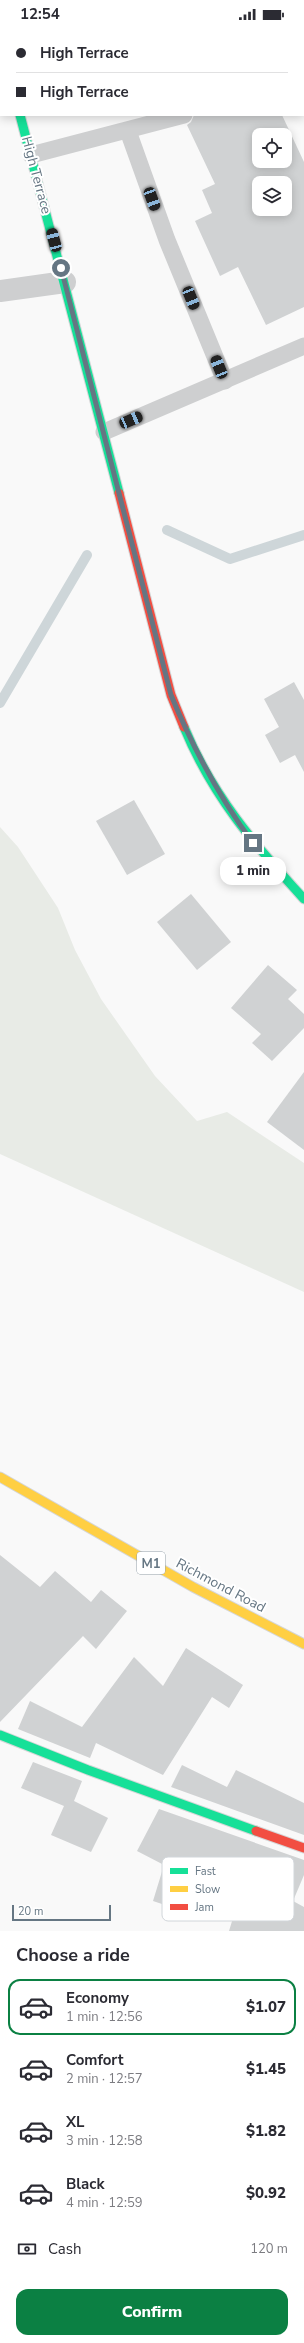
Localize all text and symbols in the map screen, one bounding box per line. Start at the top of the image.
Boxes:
text: 12:54 [20,4,60,24]
text: High Terrace [40,43,129,63]
text: High Terrace [40,82,129,102]
map controls [252,128,292,216]
button: locate [252,128,292,168]
street label: High Terrace [17,134,56,216]
button: layers [252,176,292,216]
car [142,186,162,212]
car [45,227,63,253]
route start [52,259,70,277]
car [181,285,201,311]
car [209,354,229,380]
car [118,410,144,430]
route end [244,834,262,852]
callout: 1 min [220,857,286,885]
text: 1 min [236,862,270,880]
road number: M1 [137,1552,165,1574]
street label: Richmond Road [173,1554,269,1617]
legend [162,1857,294,1921]
text: Fast [195,1864,216,1879]
text: Slow [195,1882,220,1897]
text: Jam [194,1900,214,1915]
scale bar [12,1903,111,1922]
text: 20 m [18,1904,43,1919]
text: Choose a ride [16,1943,130,1967]
text: Economy [66,1988,129,2008]
icon: car [18,1989,54,2025]
text: $1.07 [246,1997,286,2017]
text: 1 min · 12:56 [66,2008,142,2026]
text: Comfort [66,2050,123,2070]
icon: car [18,2051,54,2087]
text: $1.45 [246,2059,286,2079]
text: 2 min · 12:57 [66,2070,142,2088]
text: XL [66,2112,85,2132]
icon: car [18,2113,54,2149]
text: $1.82 [246,2121,286,2141]
text: 3 min · 12:58 [66,2132,142,2150]
text: Black [66,2174,104,2194]
icon: car [18,2175,54,2211]
text: $0.92 [246,2183,286,2203]
text: 4 min · 12:59 [66,2194,142,2212]
icon: cash [16,2238,38,2260]
text: Cash [48,2239,82,2259]
text: 120 m [250,2240,288,2258]
button: Confirm [16,2289,288,2335]

